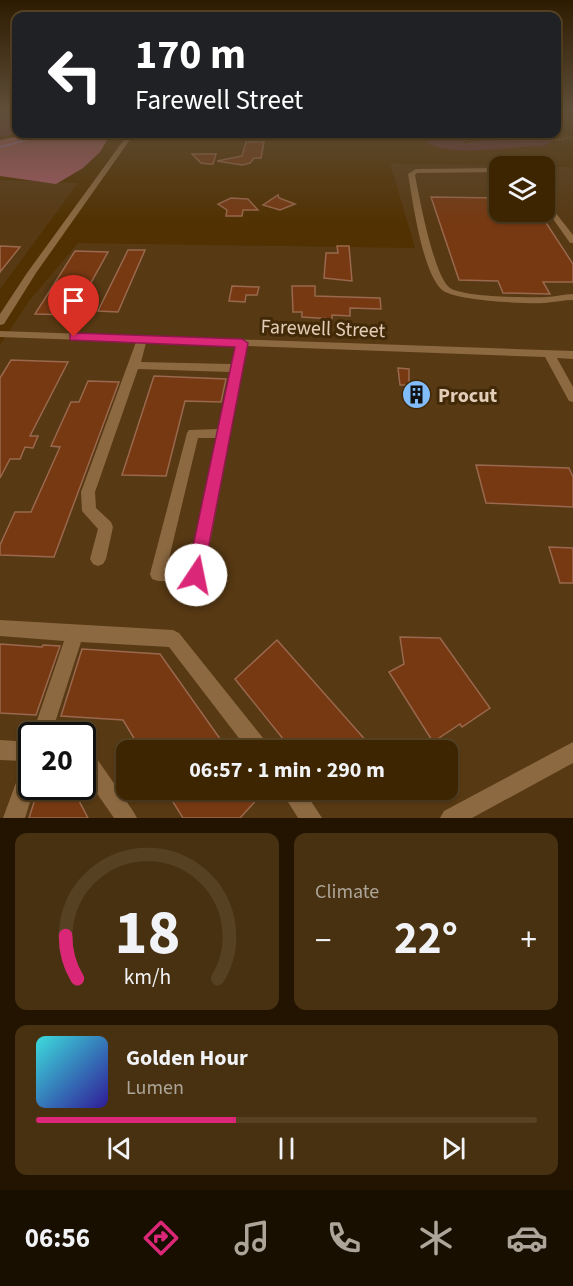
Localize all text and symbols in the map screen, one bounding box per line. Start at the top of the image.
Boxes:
text: 170 m [135,25,246,85]
icon: left [36,36,114,114]
text: Farewell Street [135,81,303,120]
map controls [489,156,555,222]
button: layers [489,156,555,222]
pin [48,275,99,337]
icon: arrive [57,284,90,317]
street label: Farewell Street [260,313,386,345]
building icon: Procut [401,379,433,411]
place label: Procut [438,382,497,410]
position arrow [164,543,228,607]
speed limit sign: 20 [18,722,96,800]
text: 06:57 · 1 min · 290 m [189,754,385,786]
text: Climate [315,878,379,906]
text: 18 [114,889,180,978]
text: 22° [394,907,458,971]
text: − [315,917,331,964]
text: + [521,917,537,964]
text: km/h [123,962,171,993]
text: Golden Hour [126,1042,248,1074]
text: Lumen [126,1074,184,1102]
icon: previous [103,1132,136,1165]
icon: pause [270,1132,303,1165]
icon: next [437,1132,470,1165]
icon: directions [140,1217,182,1259]
icon: music [231,1217,273,1259]
icon: phone [323,1217,365,1259]
icon: climate [415,1217,457,1259]
icon: car [506,1217,548,1259]
text: 06:56 [25,1219,90,1258]

